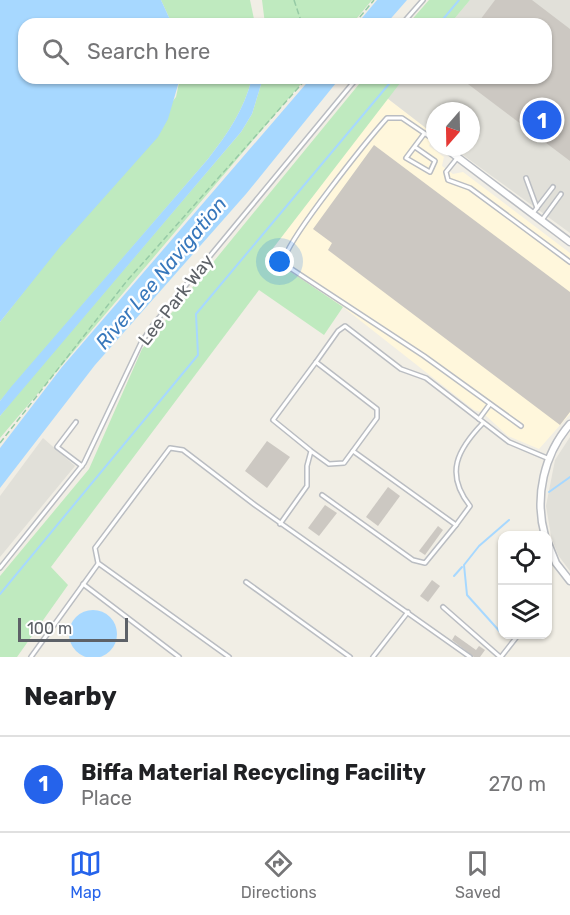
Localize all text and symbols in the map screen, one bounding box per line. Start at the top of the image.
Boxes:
search box [18,18,552,84]
icon: search [39,35,72,68]
text: Search here [87,38,210,65]
pin: 1 [522,98,562,142]
north arrow [426,102,480,156]
water label: River Lee Navigation [90,192,232,354]
your location [265,247,294,276]
street label: Lee Park Way [134,250,218,350]
map controls [498,531,552,639]
button: locate [498,531,552,585]
button: layers [498,585,552,639]
scale bar [18,615,128,642]
text: 100 m [27,619,72,638]
text: Nearby [24,681,117,712]
text: Biffa Material Recycling Facility [81,759,426,786]
text: 1 [39,772,48,796]
text: 270 m [489,772,546,796]
text: Place [81,786,132,810]
tab: Map [69,847,102,902]
tab: Directions [241,847,317,902]
tab: Saved [455,847,501,902]

